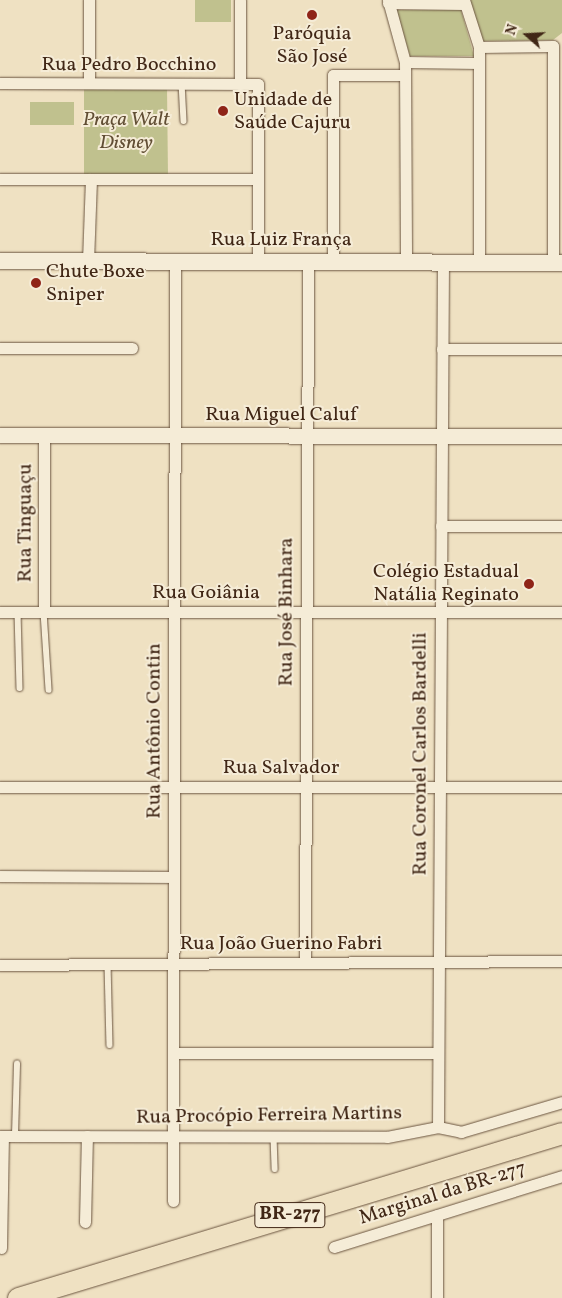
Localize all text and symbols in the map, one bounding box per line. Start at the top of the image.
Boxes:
marker: Paróquia São José [306,9,318,21]
north arrow [502,10,552,60]
text: N [502,22,523,38]
place label: Paróquia São José [273,23,351,70]
street label: Rua Pedro Bocchino [42,53,216,77]
place label: Unidade de Saúde Cajuru [234,88,351,135]
marker: Unidade de Saúde Cajuru [216,104,230,118]
park label: Praça Walt Disney [83,109,169,156]
street label: Rua Luiz França [210,228,352,252]
place label: Chute Boxe Sniper [46,260,145,307]
marker: Chute Boxe Sniper [30,277,42,289]
street label: Rua Miguel Caluf [205,403,357,427]
street label: Rua Tinguaçu [14,463,38,583]
street label: Rua José Binhara [275,538,299,686]
place label: Colégio Estadual Natália Reginato [373,560,519,607]
marker: Colégio Estadual Natália Reginato [523,578,535,590]
street label: Rua Goiânia [152,581,260,605]
street label: Rua Coronel Carlos Bardelli [409,632,433,876]
street label: Rua Antônio Contin [143,643,167,819]
street label: Rua Salvador [223,756,339,780]
street label: Rua João Guerino Fabri [180,932,382,956]
street label: Rua Procópio Ferreira Martins [136,1102,402,1130]
street label: Marginal da BR-277 [356,1157,530,1231]
road number: BR-277 [254,1198,326,1232]

